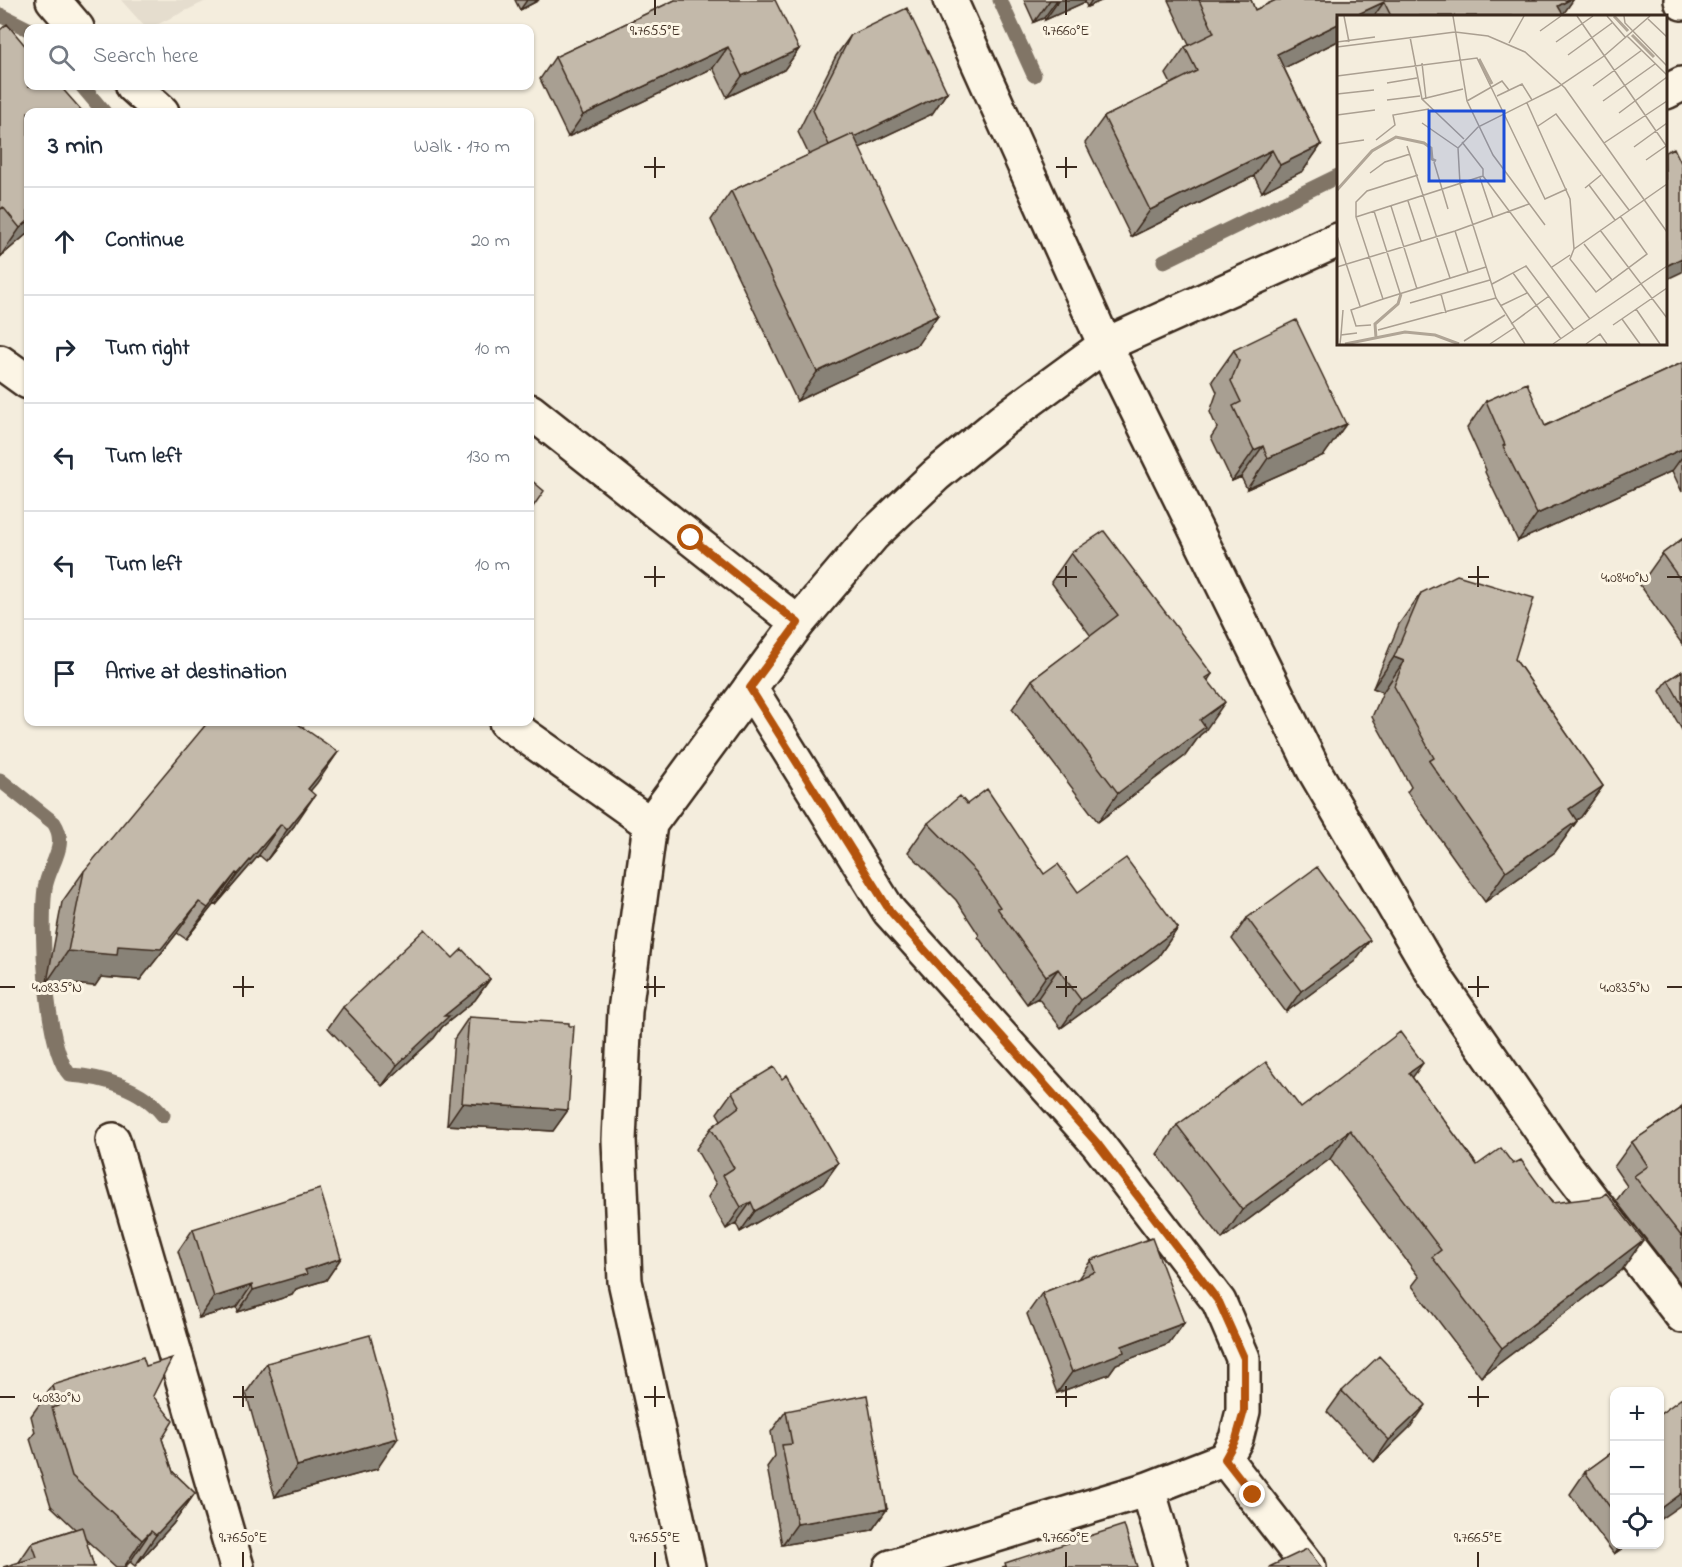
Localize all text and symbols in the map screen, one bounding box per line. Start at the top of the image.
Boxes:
inset map [1337,15,1667,345]
text: 9.7655°E [630,20,680,42]
text: 9.7660°E [1043,20,1089,42]
search box [24,24,534,90]
icon: search [45,41,78,74]
text: Search here [93,41,198,73]
text: 3 min [48,128,103,166]
text: Walk · 170 m [414,133,510,162]
icon: ahead [48,225,81,258]
text: Continue [105,225,184,257]
text: 20 m [471,227,510,256]
icon: right [48,333,81,366]
text: Turn right [105,333,190,365]
text: 10 m [474,335,510,364]
icon: left [48,441,81,474]
text: Turn left [105,441,182,473]
text: 130 m [466,443,510,472]
route start [677,524,703,550]
icon: left [48,549,81,582]
text: Turn left [105,549,182,581]
text: 10 m [474,551,510,580]
text: 4.0840°N [1601,567,1649,589]
icon: arrive [48,657,81,690]
text: Arrive at destination [105,657,287,689]
text: 4.0835°N [32,977,82,999]
text: 4.0835°N [1600,977,1650,999]
text: 4.0830°N [33,1387,81,1409]
map controls [1610,1387,1664,1549]
button: + [1610,1387,1664,1441]
button: − [1610,1441,1664,1495]
route end [1239,1481,1265,1507]
button: locate [1610,1495,1664,1549]
text: 9.7650°E [219,1527,267,1549]
text: 9.7655°E [630,1527,680,1549]
text: 9.7660°E [1043,1527,1089,1549]
text: 9.7665°E [1454,1527,1502,1549]

